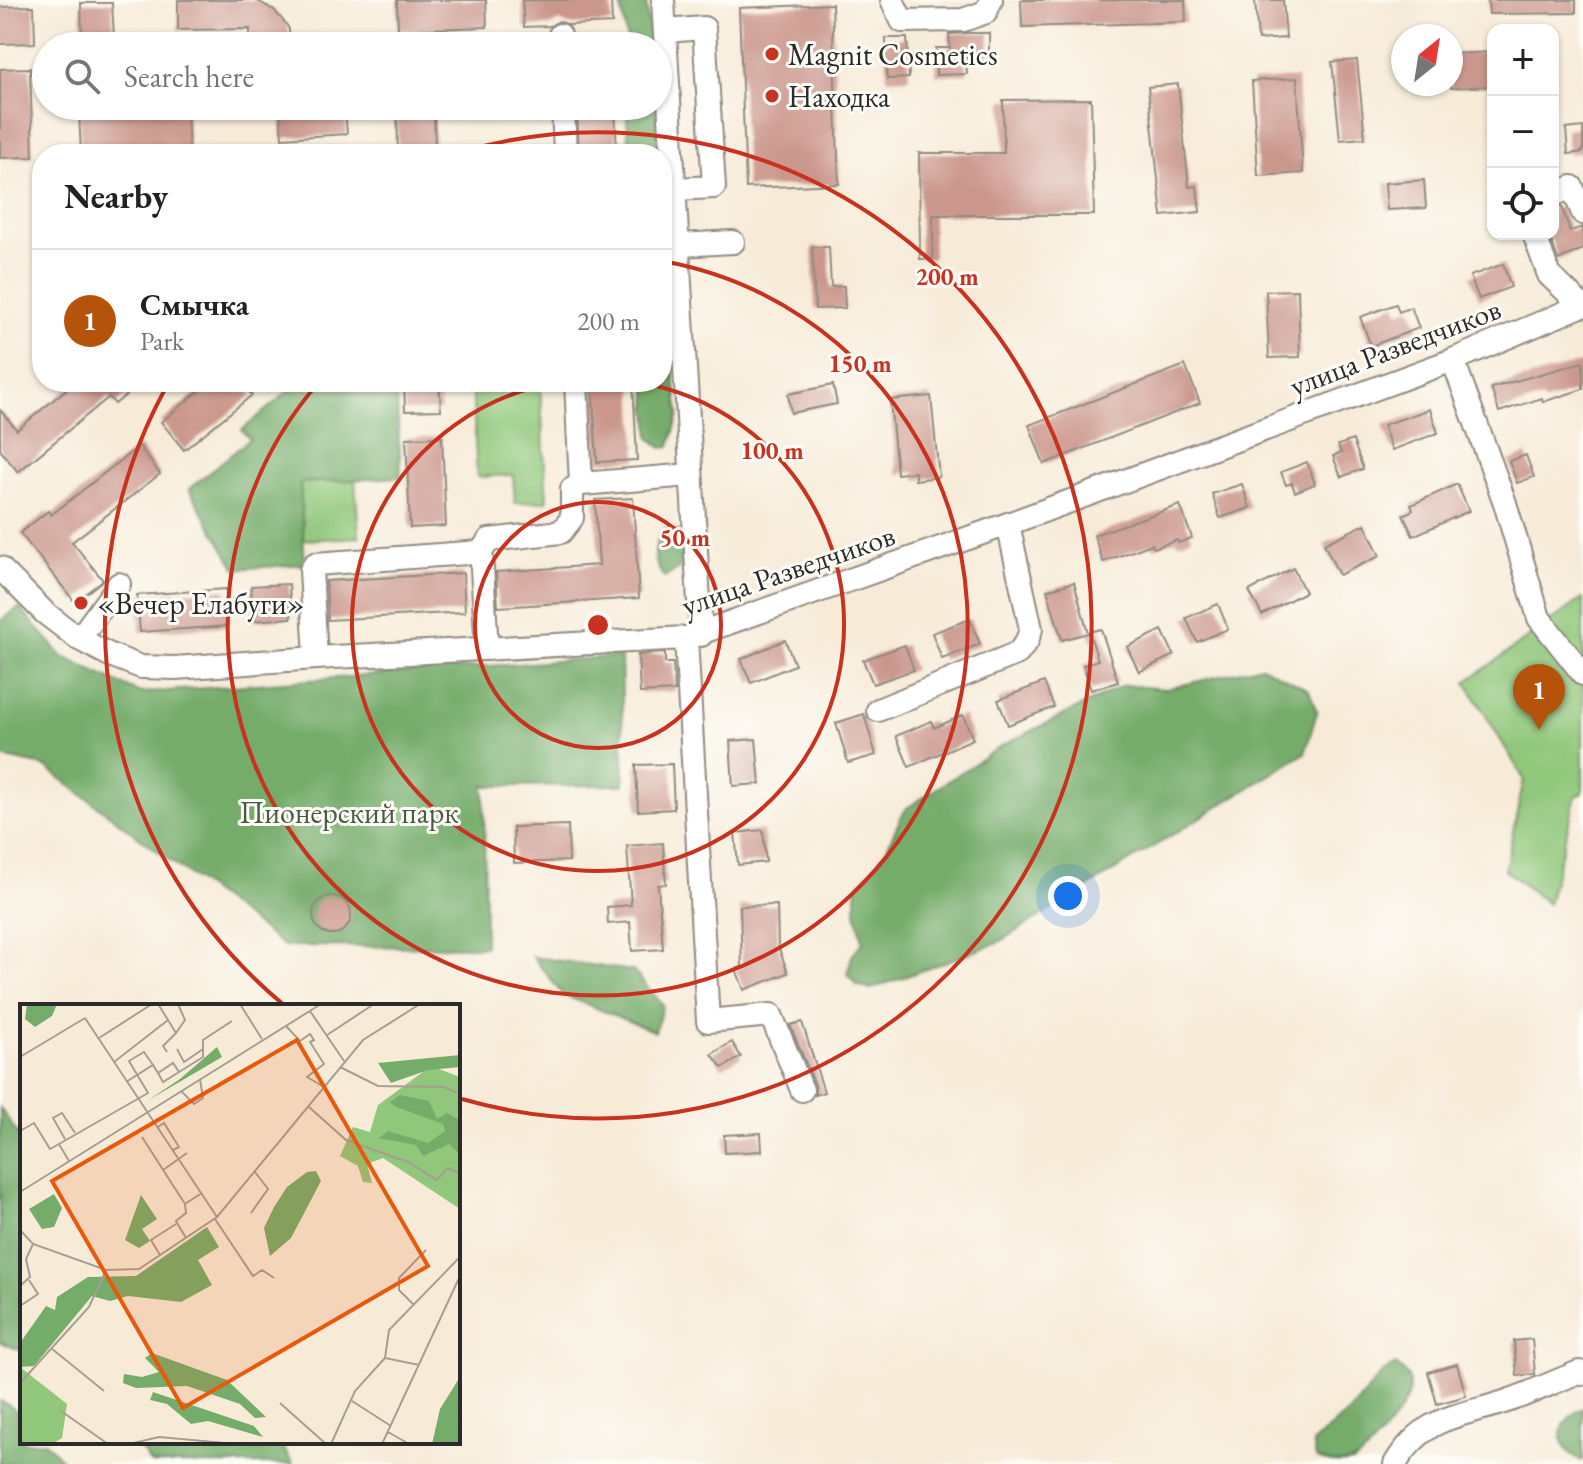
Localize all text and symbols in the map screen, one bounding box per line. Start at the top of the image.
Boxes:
north arrow [1391,24,1463,96]
map controls [1487,24,1559,240]
button: + [1487,24,1559,96]
search box [32,32,672,120]
place label: Magnit Cosmetics [788,35,998,74]
marker: Magnit Cosmetics [763,45,781,63]
icon: search [60,54,104,98]
text: Search here [124,57,254,96]
place label: Находка [788,77,890,116]
marker: Находка [763,87,781,105]
button: − [1487,96,1559,168]
button: locate [1487,168,1559,240]
text: Nearby [64,174,168,218]
text: 200 m [915,261,979,292]
text: Смычка [140,285,249,324]
street label: улица Разведчиков [1284,289,1506,405]
text: 1 [83,304,97,338]
text: 200 m [577,304,640,338]
text: Park [140,324,184,358]
text: 150 m [828,348,892,379]
text: 100 m [740,435,804,466]
street label: улица Разведчиков [676,515,900,625]
text: 50 m [660,522,710,553]
place label: «Вечер Елабуги» [97,584,305,623]
marker: «Вечер Елабуги» [72,594,90,612]
centre of rings [584,611,612,639]
pin: 1 [1513,664,1565,730]
park label: Пионерский парк [239,793,459,832]
your location [1048,876,1088,916]
inset map [20,1004,460,1444]

